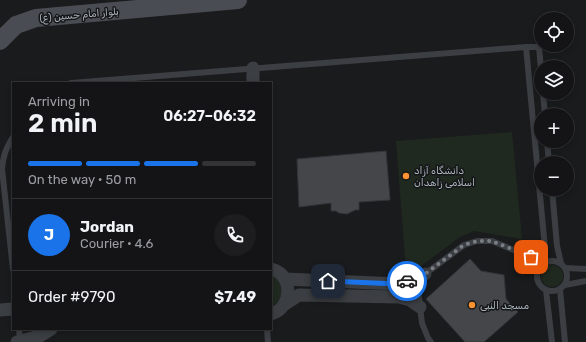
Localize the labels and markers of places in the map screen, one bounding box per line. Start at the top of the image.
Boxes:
place label: دانشگاه آزاد اسلامی زاهدان [414,165,475,189]
marker: دانشگاه آزاد اسلامی زاهدان [401,171,411,181]
pin [514,240,548,274]
pin [311,264,345,298]
marker: مسجد النبی [467,300,477,310]
place label: مسجد النبی [480,300,529,312]

